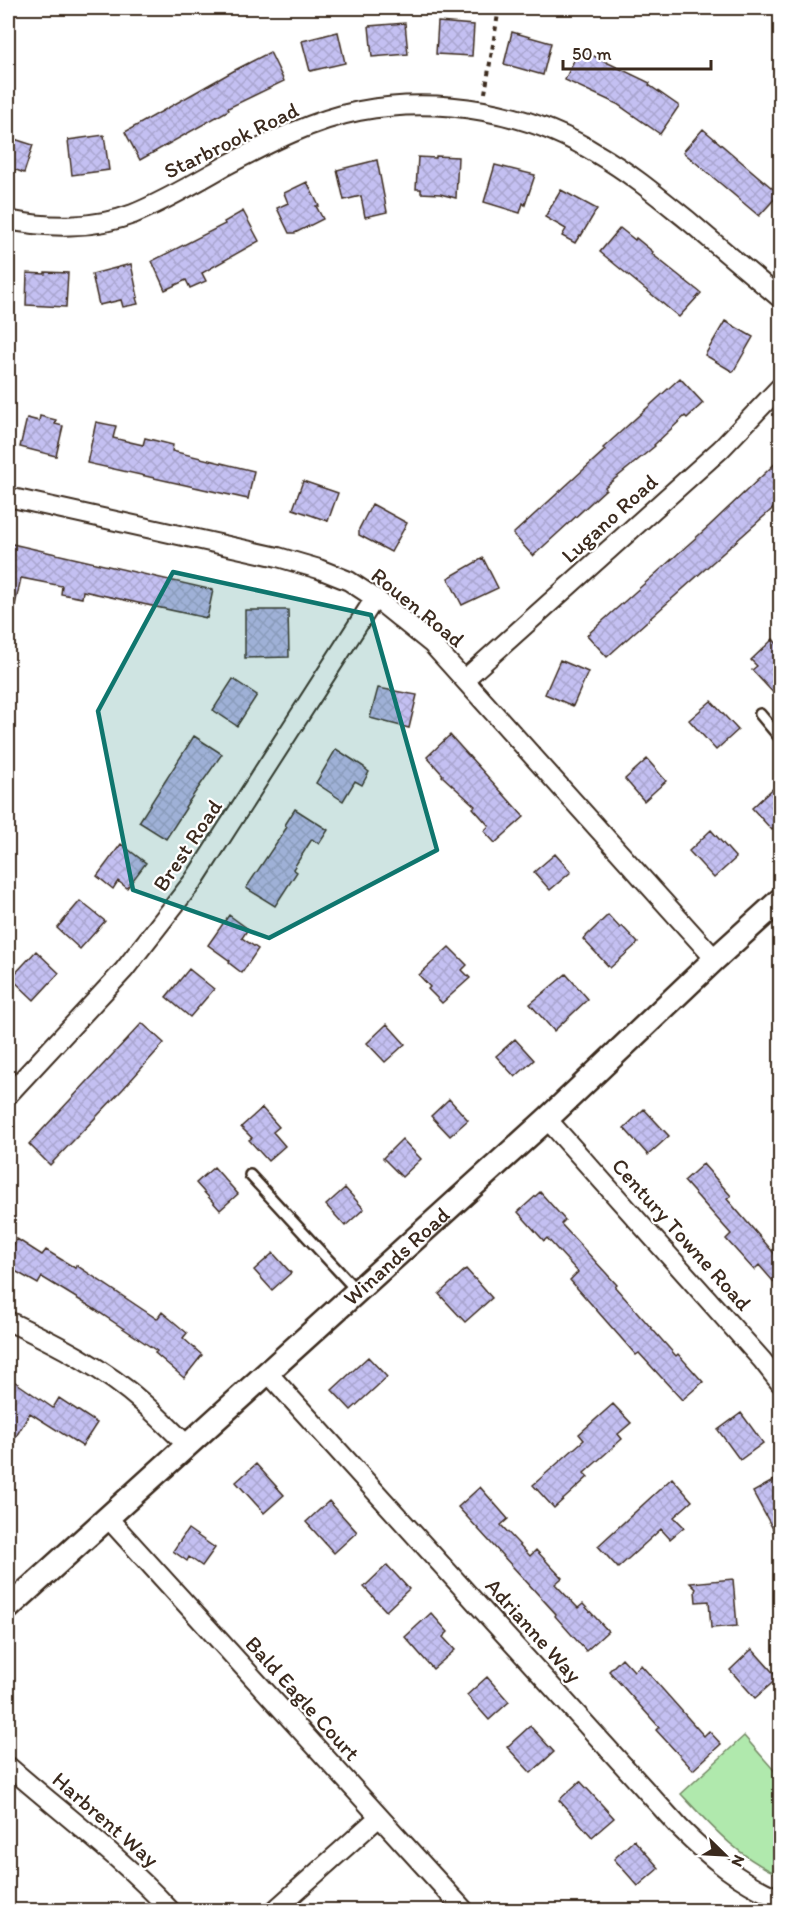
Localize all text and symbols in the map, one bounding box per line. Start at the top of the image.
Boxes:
scale bar [563,33,712,71]
text: 50 m [572,43,612,65]
street label: Starbrook Road [160,96,303,185]
street label: Lugano Road [556,468,663,569]
street label: Rouen Road [366,562,470,653]
street label: Brest Road [147,794,228,896]
street label: Century Towne Road [606,1152,757,1316]
street label: Winands Road [338,1201,455,1311]
street label: Adrianne Way [480,1573,588,1689]
street label: Bald Eagle Court [240,1630,366,1766]
street label: Harbrent Way [47,1766,165,1873]
north arrow [695,1825,755,1885]
text: N [727,1852,749,1870]

